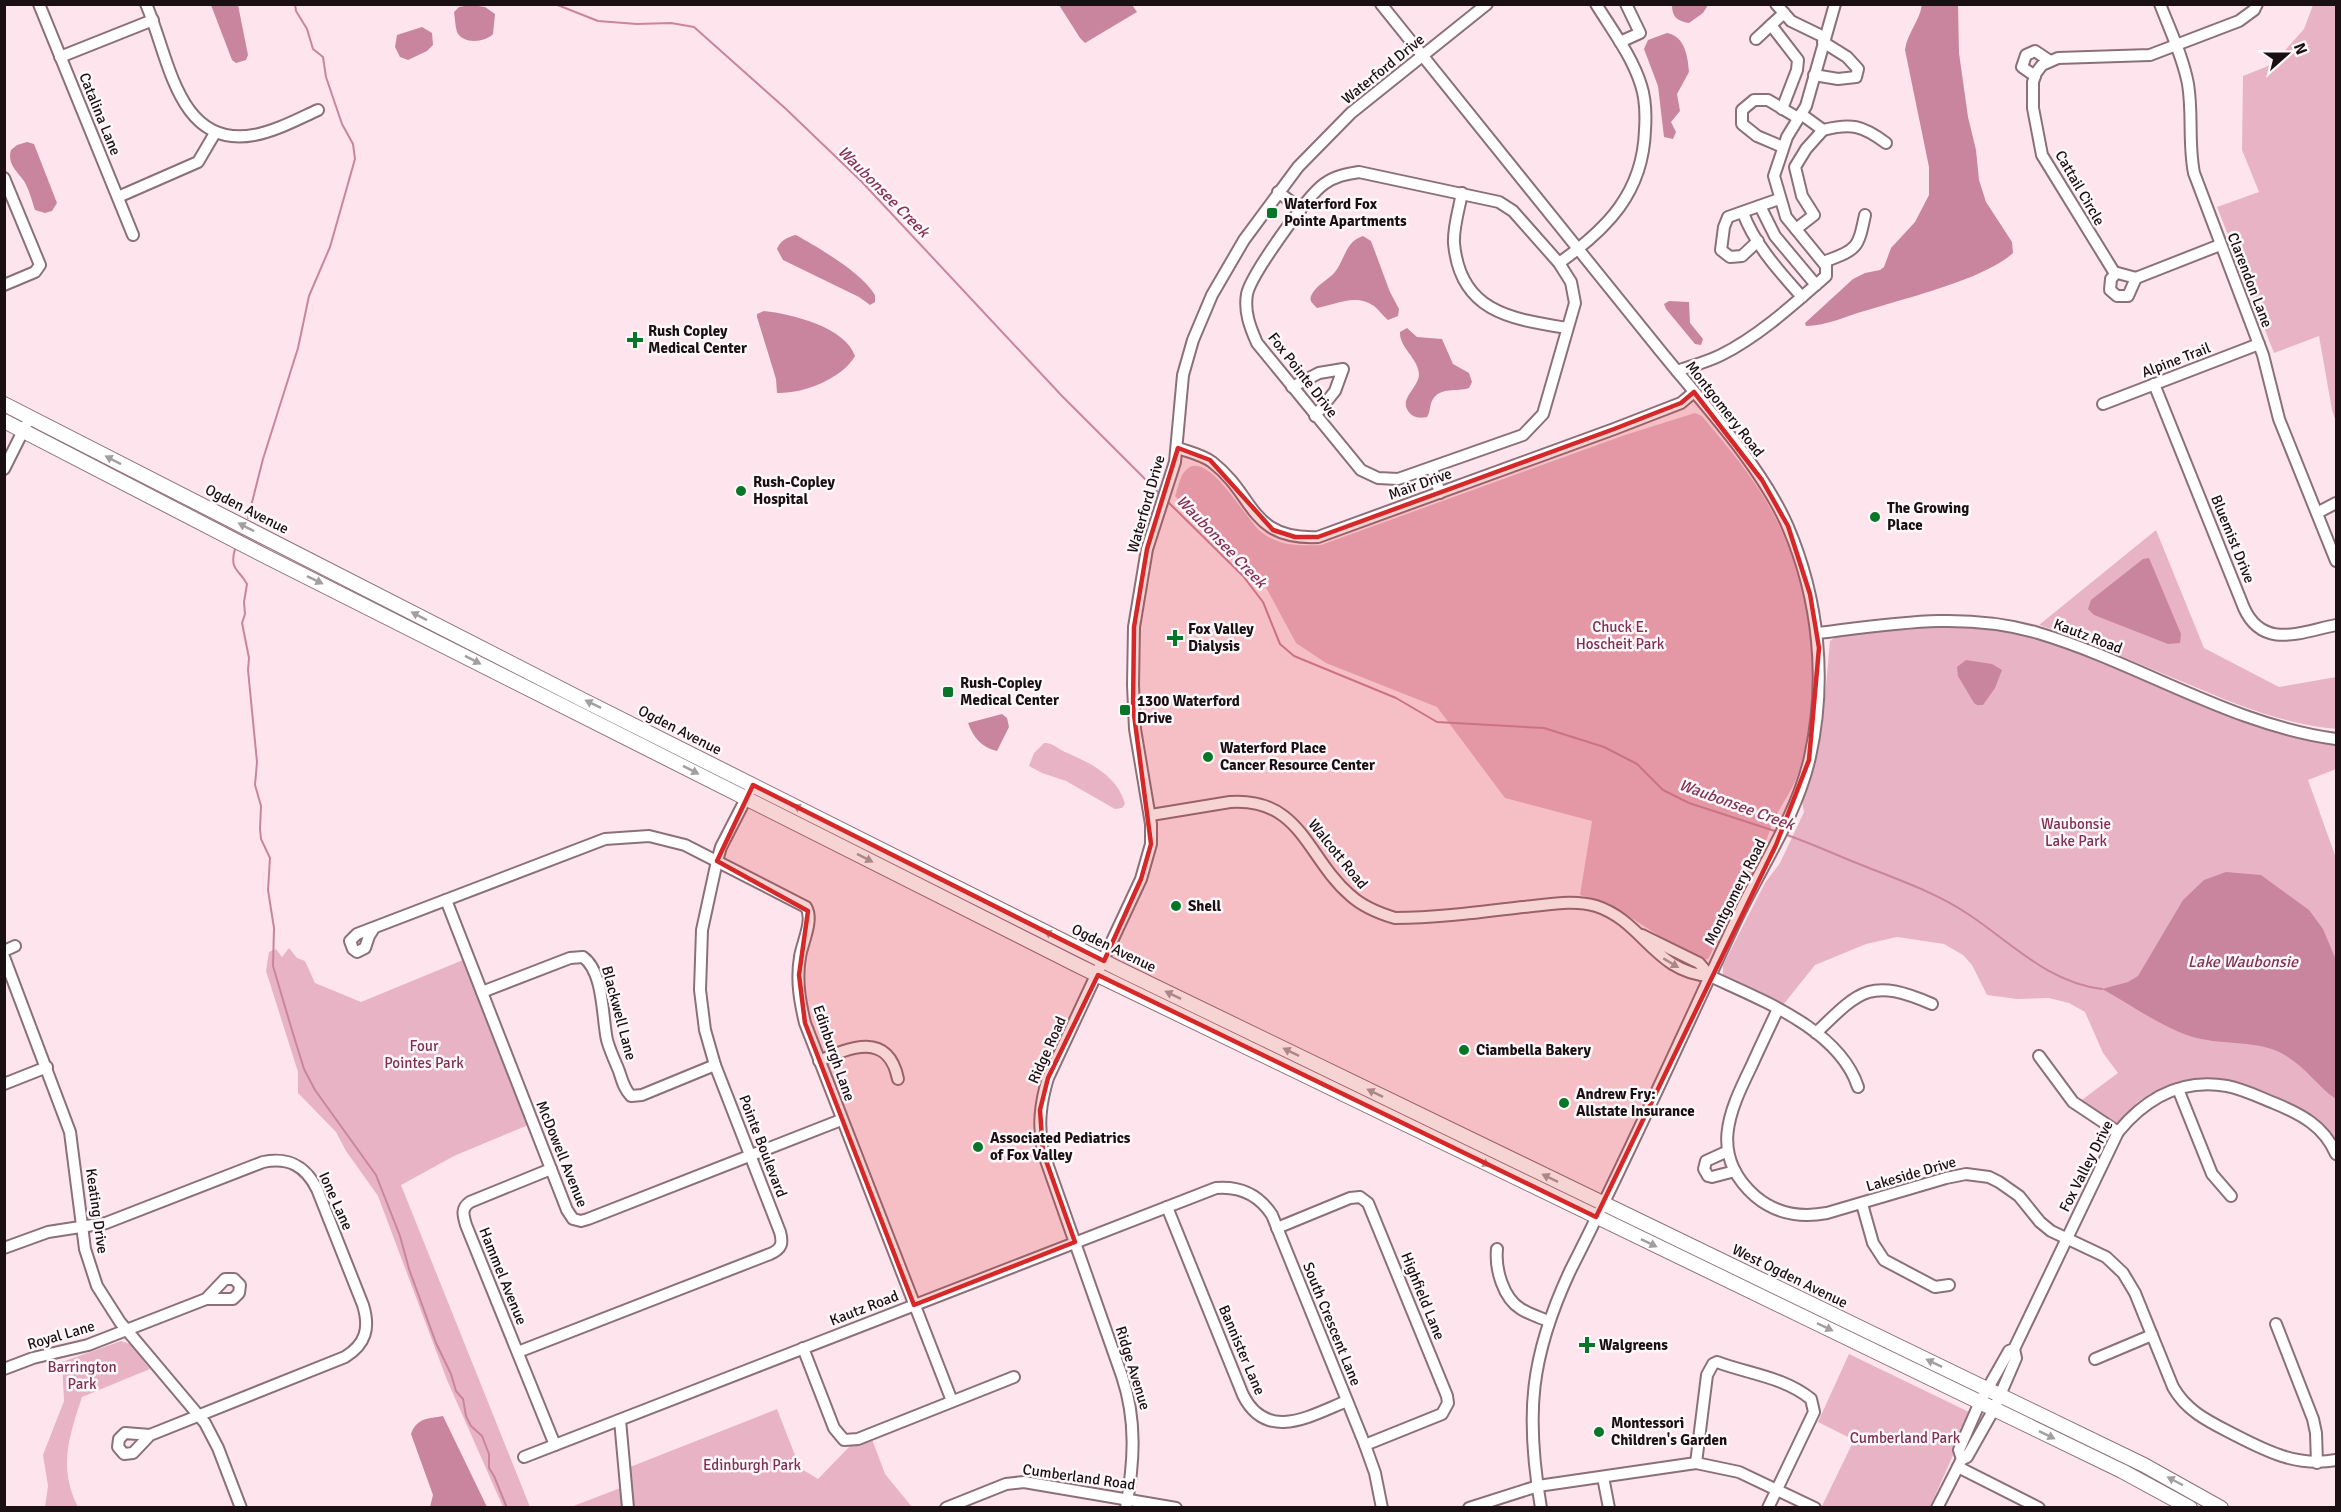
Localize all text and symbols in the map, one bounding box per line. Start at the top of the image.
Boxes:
north arrow [2257,24,2317,84]
street label: Waterford Drive [1338,30,1428,108]
text: N [2289,40,2311,58]
street label: Catalina Lane [75,70,125,158]
water label: Waubonsee Creek [833,142,935,243]
street label: Cattail Circle [2051,147,2109,229]
place label: Waterford Fox Pointe Apartments [1284,195,1407,230]
marker: Waterford Fox Pointe Apartments [1265,206,1279,220]
street label: Clarendon Lane [2224,230,2276,330]
place label: Rush Copley Medical Center [648,322,747,357]
street label: Fox Pointe Drive [1264,329,1342,421]
marker: Rush Copley Medical Center [626,331,644,349]
street label: Alpine Trail [2139,339,2213,381]
street label: Montgomery Road [1682,357,1768,461]
street label: Waterford Drive [1123,453,1169,555]
one-way arrow [105,455,122,464]
street label: Mair Drive [1386,464,1454,504]
place label: Rush-Copley Hospital [753,473,835,508]
street label: Ogden Avenue [202,480,292,538]
marker: Rush-Copley Hospital [734,484,748,498]
water label: Waubonsee Creek [1172,491,1272,594]
street label: Bluemist Drive [2207,492,2259,586]
place label: The Growing Place [1887,499,1969,534]
marker: The Growing Place [1868,510,1882,524]
one-way arrow [237,522,254,532]
one-way arrow [306,576,323,585]
one-way arrow [411,611,428,620]
street label: Kautz Road [2051,615,2125,657]
park label: Chuck E. Hoscheit Park [1576,618,1665,653]
place label: Fox Valley Dialysis [1188,620,1254,655]
marker: Fox Valley Dialysis [1166,629,1184,647]
one-way arrow [465,655,482,664]
place label: Rush-Copley Medical Center [960,674,1059,709]
marker: Rush-Copley Medical Center [941,685,955,699]
place label: 1300 Waterford Drive [1137,692,1240,727]
one-way arrow [584,700,602,710]
street label: Ogden Avenue [635,701,725,759]
marker: 1300 Waterford Drive [1118,703,1132,717]
place label: Waterford Place Cancer Resource Center [1220,739,1375,774]
marker: Waterford Place Cancer Resource Center [1201,750,1215,764]
one-way arrow [682,766,699,775]
water label: Waubonsee Creek [1676,775,1799,836]
one-way arrow [792,804,809,814]
street label: Walcott Road [1304,815,1372,893]
park label: Waubonsie Lake Park [2041,815,2111,850]
street label: Montgomery Road [1700,836,1770,948]
one-way arrow [856,854,873,863]
place label: Shell [1188,897,1221,915]
marker: Shell [1169,899,1183,913]
street label: Ogden Avenue [1069,920,1159,976]
one-way arrow [1043,931,1060,940]
water label: Lake Waubonsie [2188,952,2299,972]
one-way arrow [1663,957,1679,968]
street label: Blackwell Lane [598,964,640,1062]
one-way arrow [1164,990,1181,1000]
street label: Edinburgh Lane [809,1003,859,1103]
street label: Ridge Road [1024,1013,1070,1086]
park label: Four Pointes Park [384,1037,464,1072]
place label: Ciambella Bakery [1476,1041,1592,1059]
marker: Ciambella Bakery [1457,1043,1471,1057]
one-way arrow [1282,1048,1299,1057]
place label: Andrew Fry: Allstate Insurance [1576,1085,1695,1120]
one-way arrow [1366,1088,1383,1098]
street label: Pointe Boulevard [735,1092,791,1200]
marker: Andrew Fry: Allstate Insurance [1557,1096,1571,1110]
street label: McDowell Avenue [532,1098,592,1210]
street label: Fox Valley Drive [2055,1117,2117,1215]
place label: Associated Pediatrics of Fox Valley [990,1129,1131,1164]
marker: Associated Pediatrics of Fox Valley [971,1140,985,1154]
street label: Lakeside Drive [1864,1153,1958,1195]
one-way arrow [1474,1157,1491,1166]
street label: Keating Drive [82,1167,112,1255]
street label: Ione Lane [315,1169,357,1233]
one-way arrow [1542,1173,1559,1182]
street label: Hammel Avenue [475,1225,531,1327]
one-way arrow [1640,1237,1658,1247]
street label: West Ogden Avenue [1729,1240,1851,1312]
street label: Highfield Lane [1397,1250,1449,1342]
street label: South Crescent Lane [1299,1260,1365,1388]
street label: Kautz Road [827,1287,901,1329]
street label: Bannister Lane [1215,1302,1269,1398]
street label: Royal Lane [25,1317,97,1353]
one-way arrow [1816,1323,1833,1332]
street label: Ridge Avenue [1112,1324,1154,1412]
place label: Walgreens [1599,1336,1668,1354]
marker: Walgreens [1580,1338,1594,1352]
park label: Barrington Park [47,1358,117,1393]
one-way arrow [1926,1359,1943,1368]
place label: Montessori Children's Garden [1611,1414,1727,1449]
marker: Montessori Children's Garden [1592,1425,1606,1439]
park label: Cumberland Park [1850,1429,1961,1447]
one-way arrow [2038,1430,2055,1439]
park label: Edinburgh Park [703,1456,802,1474]
street label: Cumberland Road [1021,1460,1137,1494]
one-way arrow [2166,1476,2183,1486]

